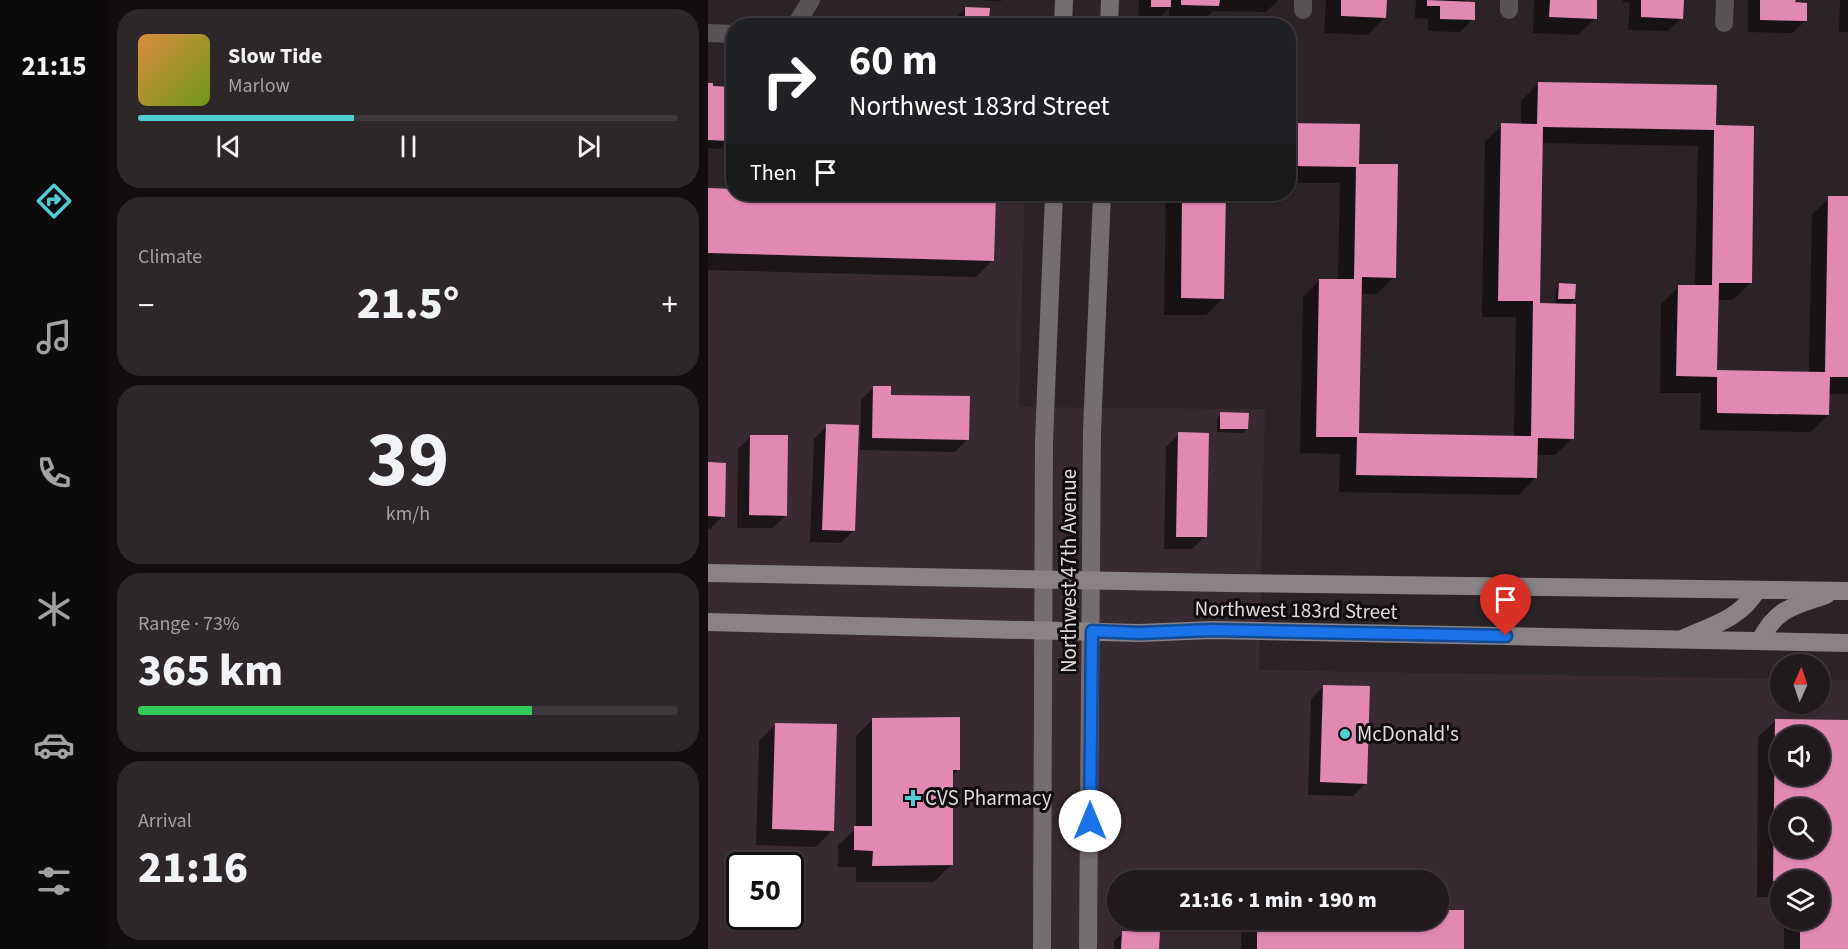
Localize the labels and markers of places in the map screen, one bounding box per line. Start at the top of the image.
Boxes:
pin [1480,574,1531,636]
place label: McDonald's [1357,719,1459,749]
marker: McDonald's [1338,727,1352,741]
place label: CVS Pharmacy [925,783,1052,813]
marker: CVS Pharmacy [906,791,920,805]

